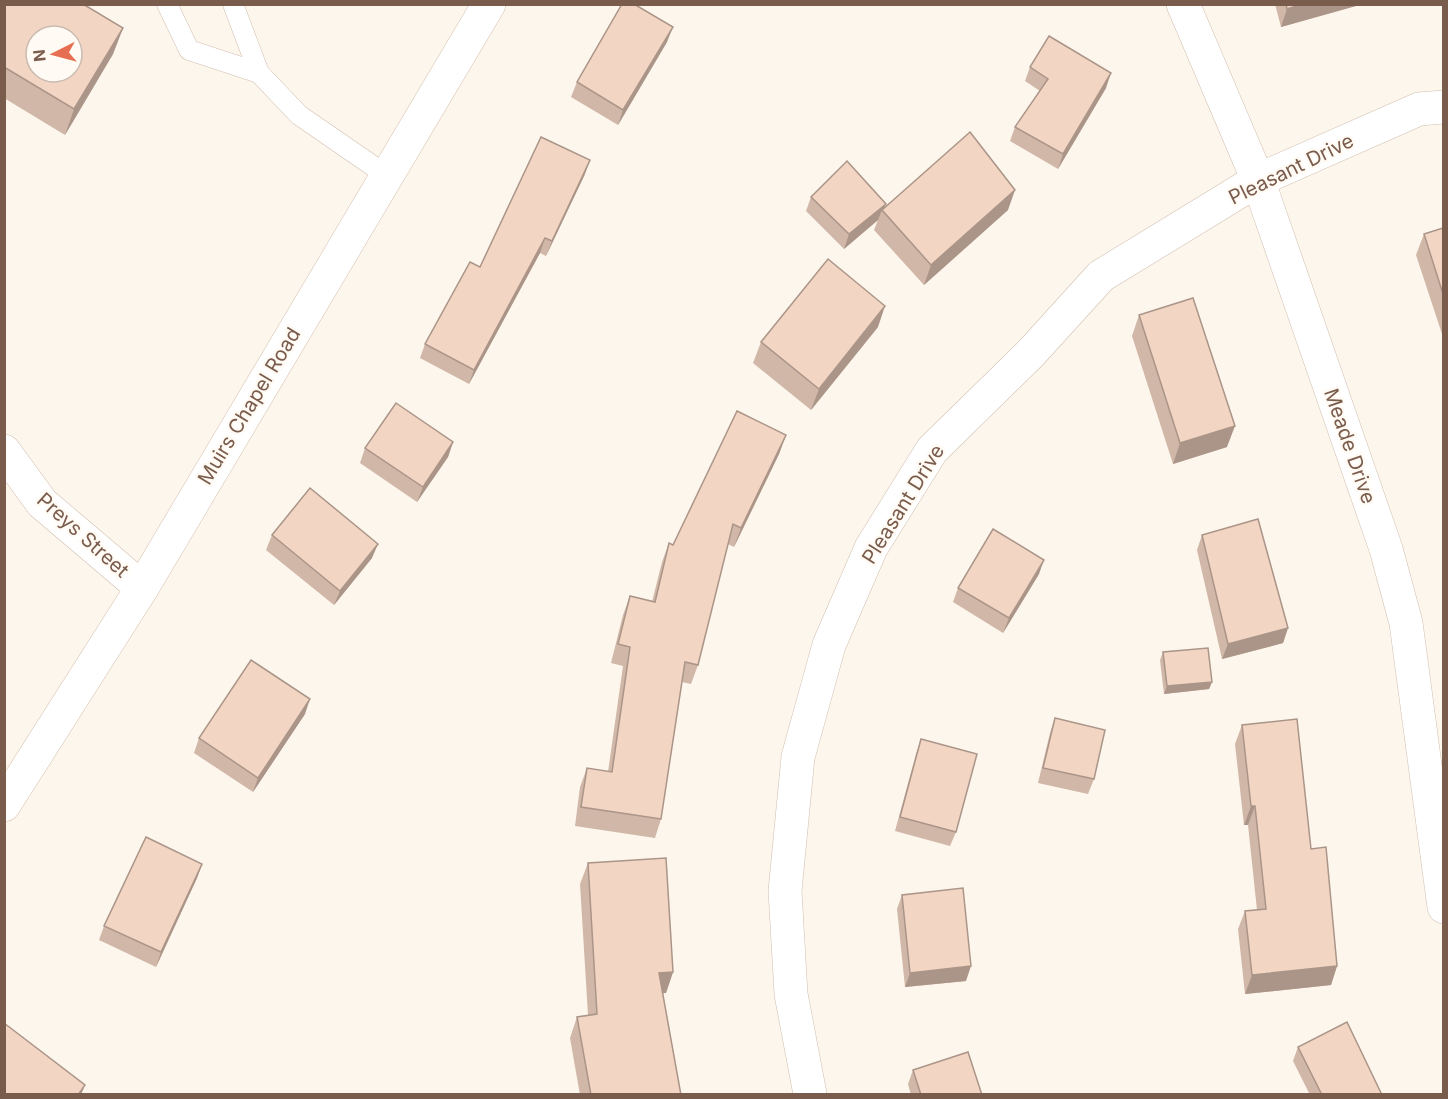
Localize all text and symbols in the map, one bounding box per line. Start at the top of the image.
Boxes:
north arrow [24,24,84,84]
text: N [28,48,50,63]
street label: Pleasant Drive [1225,128,1357,210]
street label: Muirs Chapel Road [193,323,305,489]
street label: Meade Drive [1319,385,1381,507]
street label: Pleasant Drive [857,440,949,568]
street label: Preys Street [32,488,134,583]

